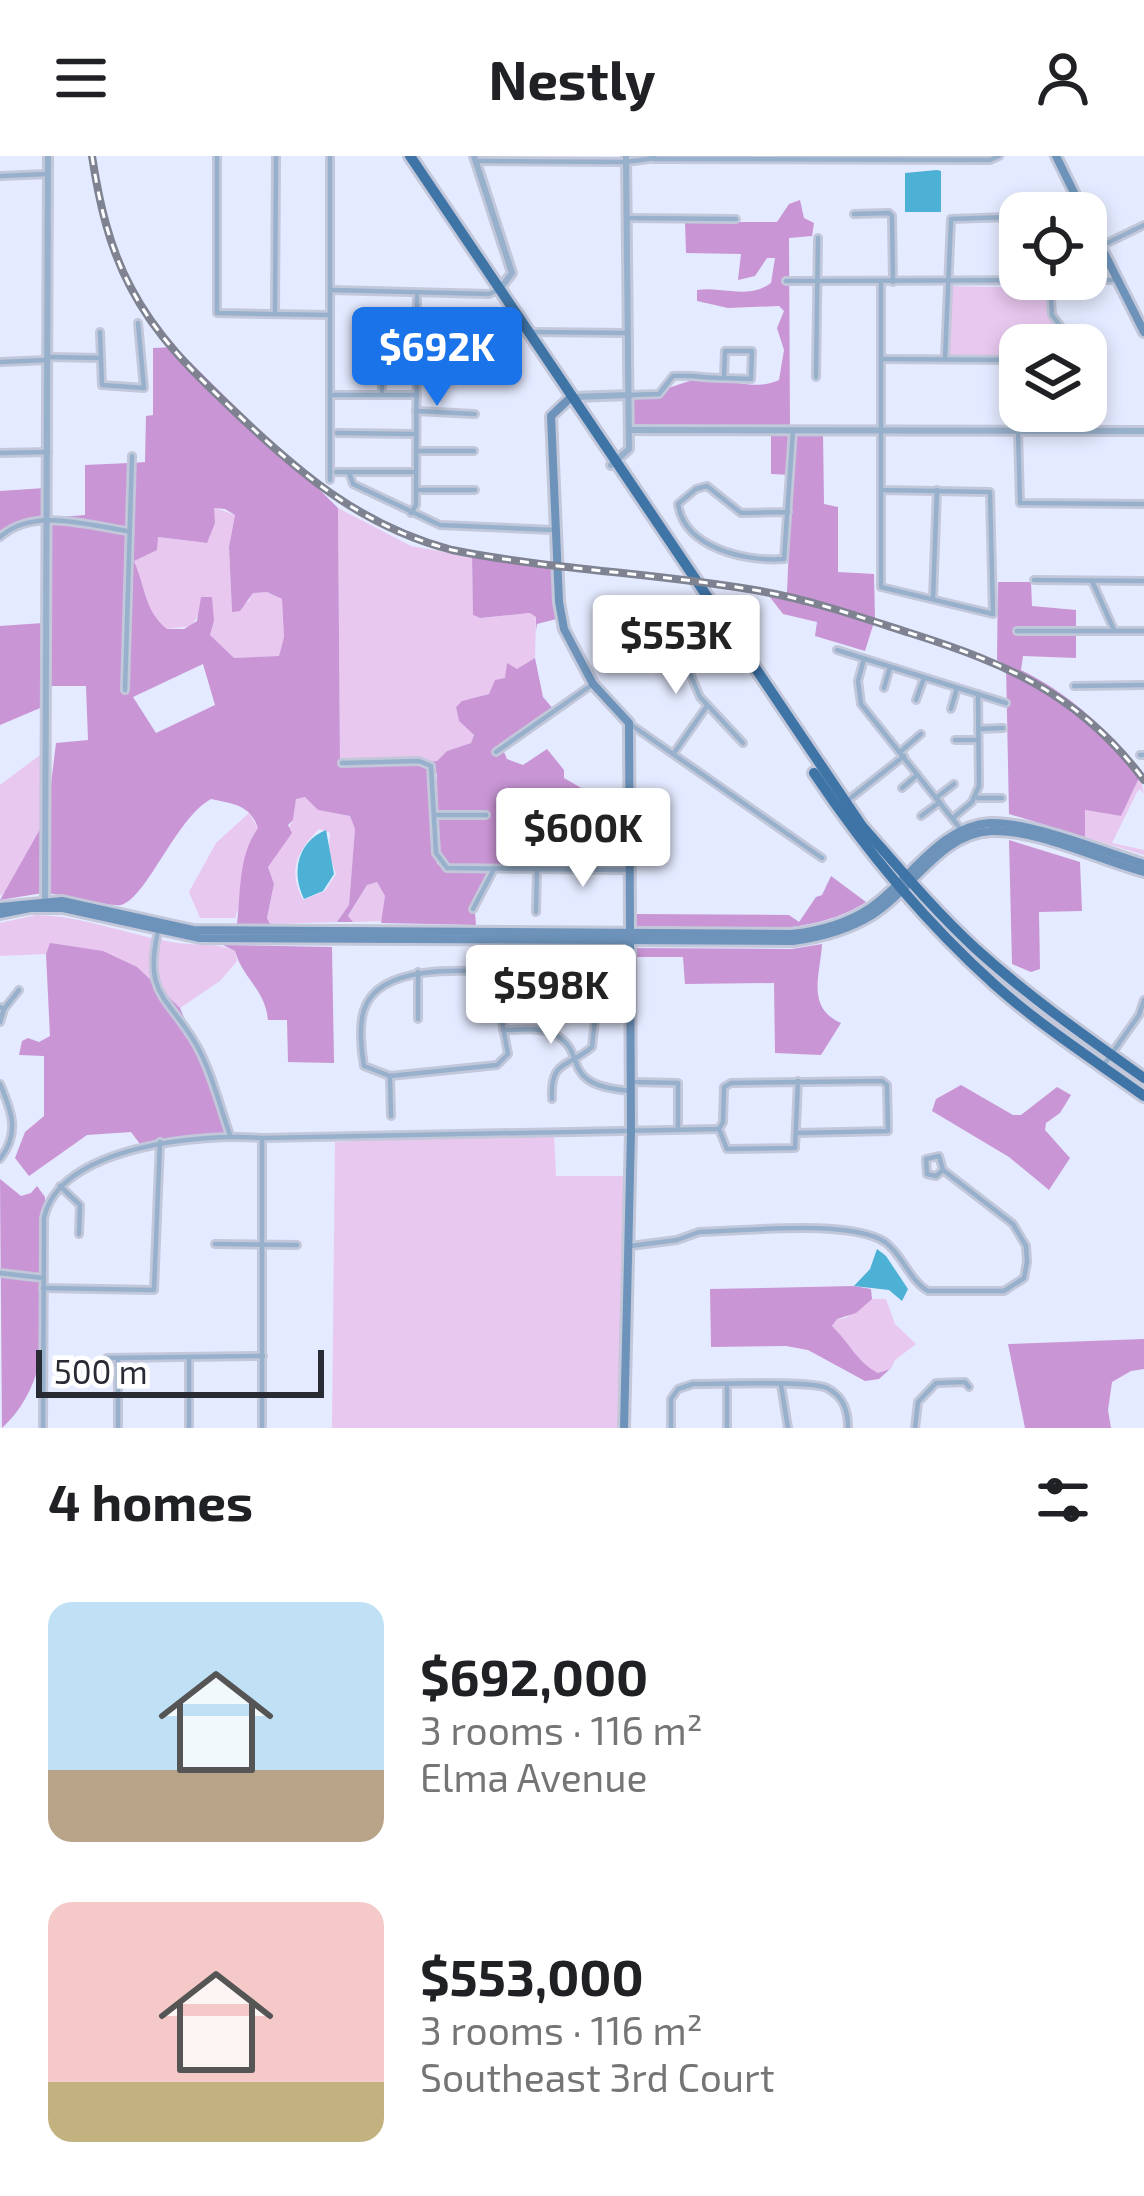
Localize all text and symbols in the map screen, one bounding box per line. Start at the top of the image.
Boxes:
icon: menu [48,45,114,111]
icon: person [1030,45,1096,111]
text: Nestly [488,46,656,111]
map controls [999,192,1107,432]
button: locate [999,192,1107,300]
pin: $692K [353,307,521,409]
text: $692K [379,322,495,369]
button: layers [999,324,1107,432]
pin: $553K [592,595,760,697]
text: $553K [620,610,732,657]
pin: $600K [499,788,667,890]
text: $600K [523,803,643,850]
pin: $598K [467,945,635,1047]
text: $598K [493,960,609,1007]
scale bar [36,1344,324,1397]
text: 500 m [54,1351,148,1391]
icon: filters [1030,1467,1096,1533]
text: 4 homes [48,1470,253,1531]
text: $692,000 [420,1645,648,1706]
icon: home [144,1650,288,1794]
text: 3 rooms · 116 m² [420,1706,703,1753]
text: Elma Avenue [420,1753,647,1800]
text: $553,000 [420,1945,644,2006]
icon: home [144,1950,288,2094]
text: 3 rooms · 116 m² [420,2006,703,2053]
text: Southeast 3rd Court [420,2053,775,2100]

